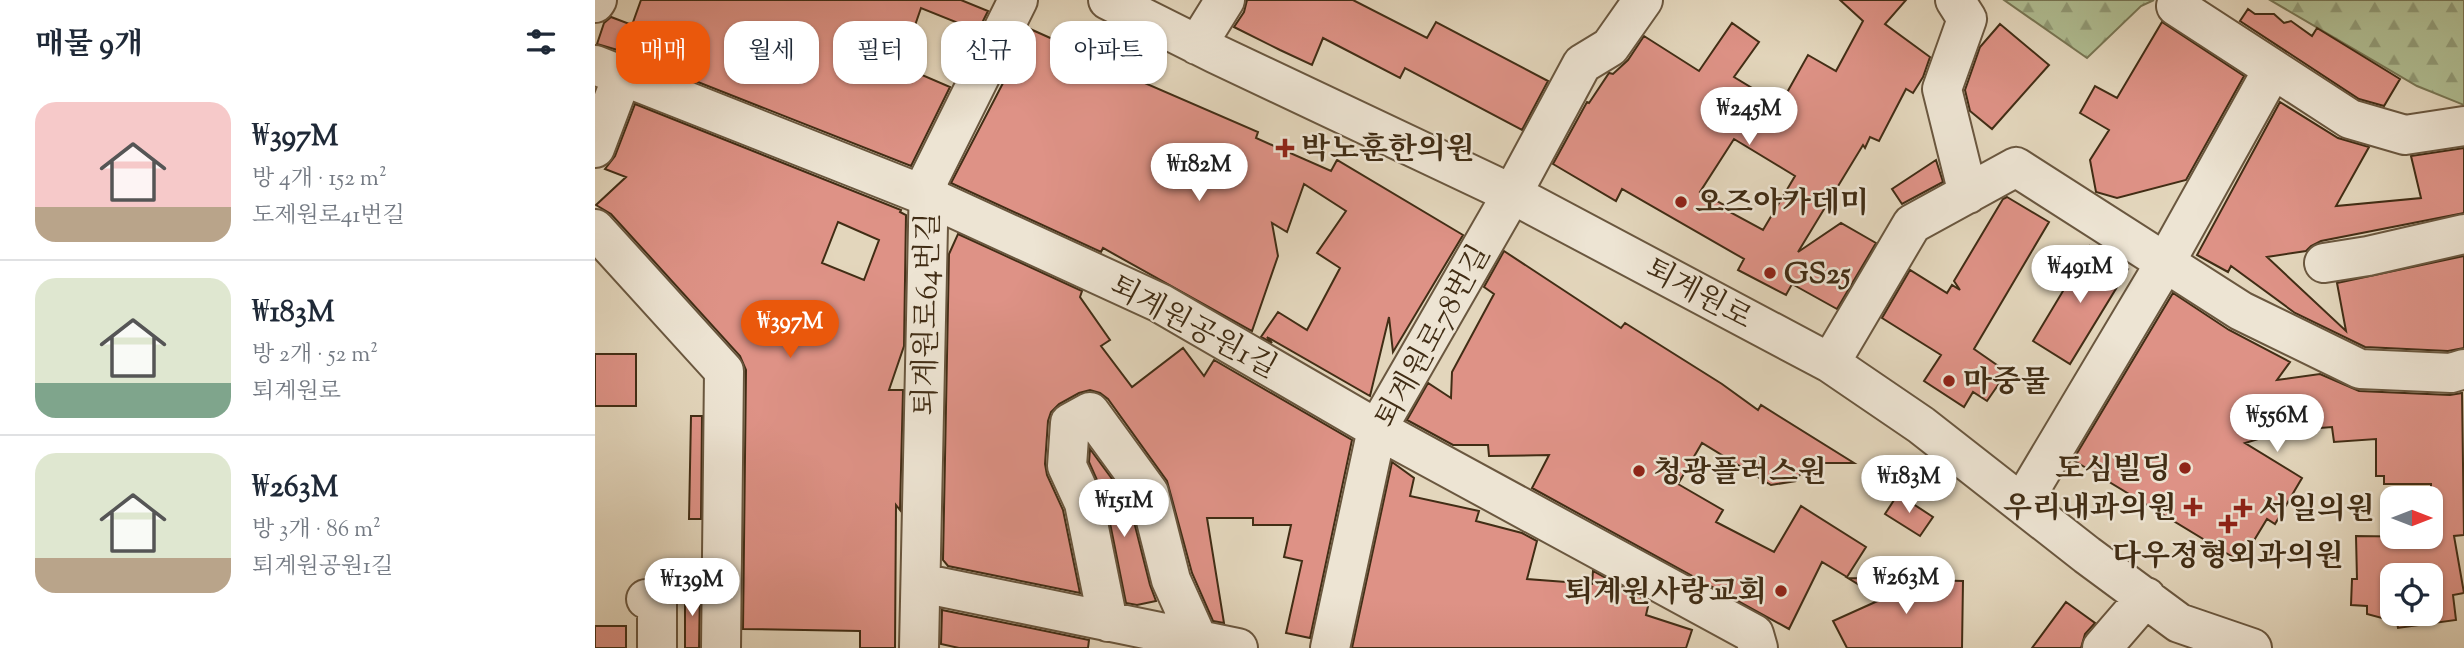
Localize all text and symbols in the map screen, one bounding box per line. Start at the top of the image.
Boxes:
chip: 매매 [616,21,710,84]
chip: 월세 [724,21,819,84]
chip: 필터 [833,21,927,84]
chip: 신규 [941,21,1036,84]
chip: 아파트 [1050,21,1167,84]
icon: filters [522,23,560,61]
text: 매물 9개 [35,24,143,67]
pin: ₩245M [1700,88,1798,147]
text: ₩245M [1717,93,1781,126]
text: ₩397M [252,116,338,159]
place label: 박노훈한의원 [1301,129,1475,172]
icon: home [91,130,175,214]
marker: 박노훈한의원 [1275,138,1295,158]
pin: ₩182M [1150,144,1248,203]
text: ₩182M [1167,149,1231,182]
text: 방 4개 · 152 m² [252,163,387,196]
place label: 오즈아카데미 [1695,183,1869,226]
marker: 오즈아카데미 [1673,194,1689,210]
text: 도제원로41번길 [252,200,405,233]
street label: 퇴계원로64번길 [905,212,952,416]
street label: 퇴계원로78번길 [1366,238,1502,437]
pin: ₩491M [2031,246,2129,305]
street label: 퇴계원로 [1637,249,1759,341]
text: ₩491M [2047,251,2113,284]
place label: GS25 [1784,254,1851,297]
marker: GS25 [1762,265,1778,281]
street label: 퇴계원공원1길 [1101,266,1284,390]
text: ₩183M [252,292,335,335]
pin: ₩397M [741,300,839,360]
icon: home [91,306,175,390]
text: ₩397M [757,306,823,339]
text: 방 2개 · 52 m² [252,339,378,372]
place label: 마중물 [1963,362,2050,405]
marker: 마중물 [1941,373,1957,389]
text: 퇴계원로 [252,376,341,409]
pin: ₩556M [2228,394,2326,454]
text: ₩556M [2246,400,2308,433]
place label: 도심빌딩 [2055,449,2171,492]
place label: 청광플러스원 [1653,452,1827,495]
pin: ₩183M [1860,456,1958,515]
marker: 도심빌딩 [2177,460,2193,476]
text: ₩183M [1877,461,1941,494]
marker: 청광플러스원 [1631,463,1647,479]
text: ₩263M [252,467,338,510]
pin: ₩151M [1075,480,1173,539]
icon: home [91,481,175,565]
text: ₩151M [1095,485,1153,518]
north arrow [2380,486,2443,550]
map controls [2380,486,2443,626]
place label: 우리내과의원 [2003,488,2177,531]
place label: 서일의원 [2259,489,2375,532]
marker: 우리내과의원 [2183,497,2203,517]
marker: 서일의원 [2233,498,2253,518]
text: 방 3개 · 86 m² [252,514,381,547]
marker: 다우정형외과의원 [2218,514,2238,534]
place label: 다우정형외과의원 [2112,536,2344,579]
text: 퇴계원공원1길 [252,551,393,584]
pin: ₩263M [1857,556,1955,616]
pin: ₩139M [643,558,741,618]
text: ₩263M [1873,562,1939,595]
button: locate [2380,563,2443,626]
text: ₩139M [661,564,723,597]
place label: 퇴계원사랑교회 [1564,572,1767,615]
marker: 퇴계원사랑교회 [1773,583,1789,599]

